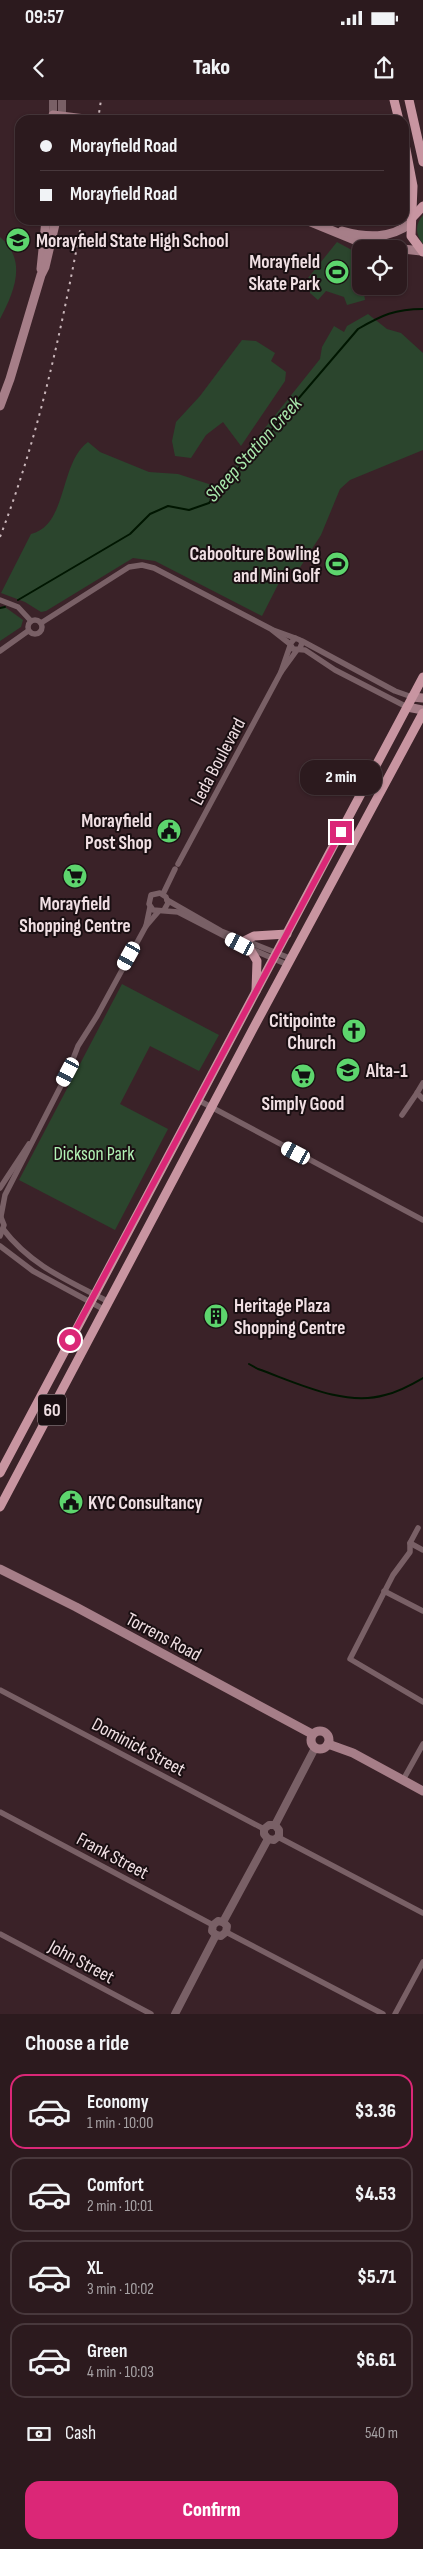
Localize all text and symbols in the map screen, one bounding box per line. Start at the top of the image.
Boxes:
text: 09:57 [25,6,64,29]
icon: back [25,54,53,82]
text: Tako [193,54,230,81]
icon: share [370,54,398,82]
text: Morayfield Road [70,135,177,158]
text: Morayfield Road [70,183,177,206]
school or university icon: Morayfield State High School [5,227,31,253]
place label: Morayfield State High School [36,230,229,253]
map controls [352,240,407,295]
button: locate [352,240,407,295]
place label: Morayfield Skate Park [248,251,320,296]
sports icon: Morayfield Skate Park [324,259,350,285]
water label: Sheep Station Creek [200,392,308,507]
place label: Caboolture Bowling and Mini Golf [190,543,321,588]
sports icon: Caboolture Bowling and Mini Golf [324,551,350,577]
street label: Leda Boulevard [186,714,251,809]
callout: 2 min [300,760,382,794]
text: 2 min [325,768,357,787]
place label: Morayfield Post Shop [81,810,152,855]
public building icon: Morayfield Post Shop [156,818,182,844]
route end [330,821,352,843]
supermarket icon: Morayfield Shopping Centre [62,863,88,889]
place label: Morayfield Shopping Centre [19,893,131,938]
car [223,931,256,957]
car [115,939,142,973]
place label: Citipointe Church [269,1010,336,1055]
church icon: Citipointe Church [341,1018,367,1044]
car [54,1055,81,1089]
school or university icon: Alta-1 [335,1057,361,1083]
place label: Alta-1 [365,1060,408,1083]
supermarket icon: Simply Good [290,1063,316,1089]
place label: Simply Good [262,1093,344,1116]
car [279,1139,312,1167]
park label: Dickson Park [53,1143,135,1166]
place label: Heritage Plaza Shopping Centre [234,1295,345,1340]
building icon: Heritage Plaza Shopping Centre [203,1303,229,1329]
route start [59,1329,81,1351]
road number: 60 [38,1394,66,1426]
public building icon: KYC Consultancy [58,1489,84,1515]
place label: KYC Consultancy [88,1492,203,1515]
street label: Torrens Road [122,1608,205,1667]
street label: Dominick Street [88,1713,189,1782]
street label: Frank Street [72,1828,152,1885]
street label: John Street [44,1935,118,1989]
text: Choose a ride [25,2030,129,2057]
icon: car [27,2089,72,2134]
text: Economy [87,2091,149,2114]
text: $3.36 [355,2100,396,2123]
text: 1 min · 10:00 [87,2114,153,2133]
icon: car [27,2172,72,2217]
text: Comfort [87,2174,144,2197]
text: $4.53 [355,2183,396,2206]
text: 2 min · 10:01 [87,2197,153,2216]
icon: car [27,2255,72,2300]
text: XL [87,2257,103,2280]
text: $5.71 [357,2266,396,2289]
text: 3 min · 10:02 [87,2280,154,2299]
icon: car [27,2338,72,2383]
text: Green [87,2340,127,2363]
text: $6.61 [356,2349,396,2372]
text: 4 min · 10:03 [87,2363,154,2382]
icon: cash [25,2420,53,2448]
text: Cash [65,2422,96,2445]
text: 540 m [365,2424,398,2443]
button: Confirm [25,2481,398,2539]

